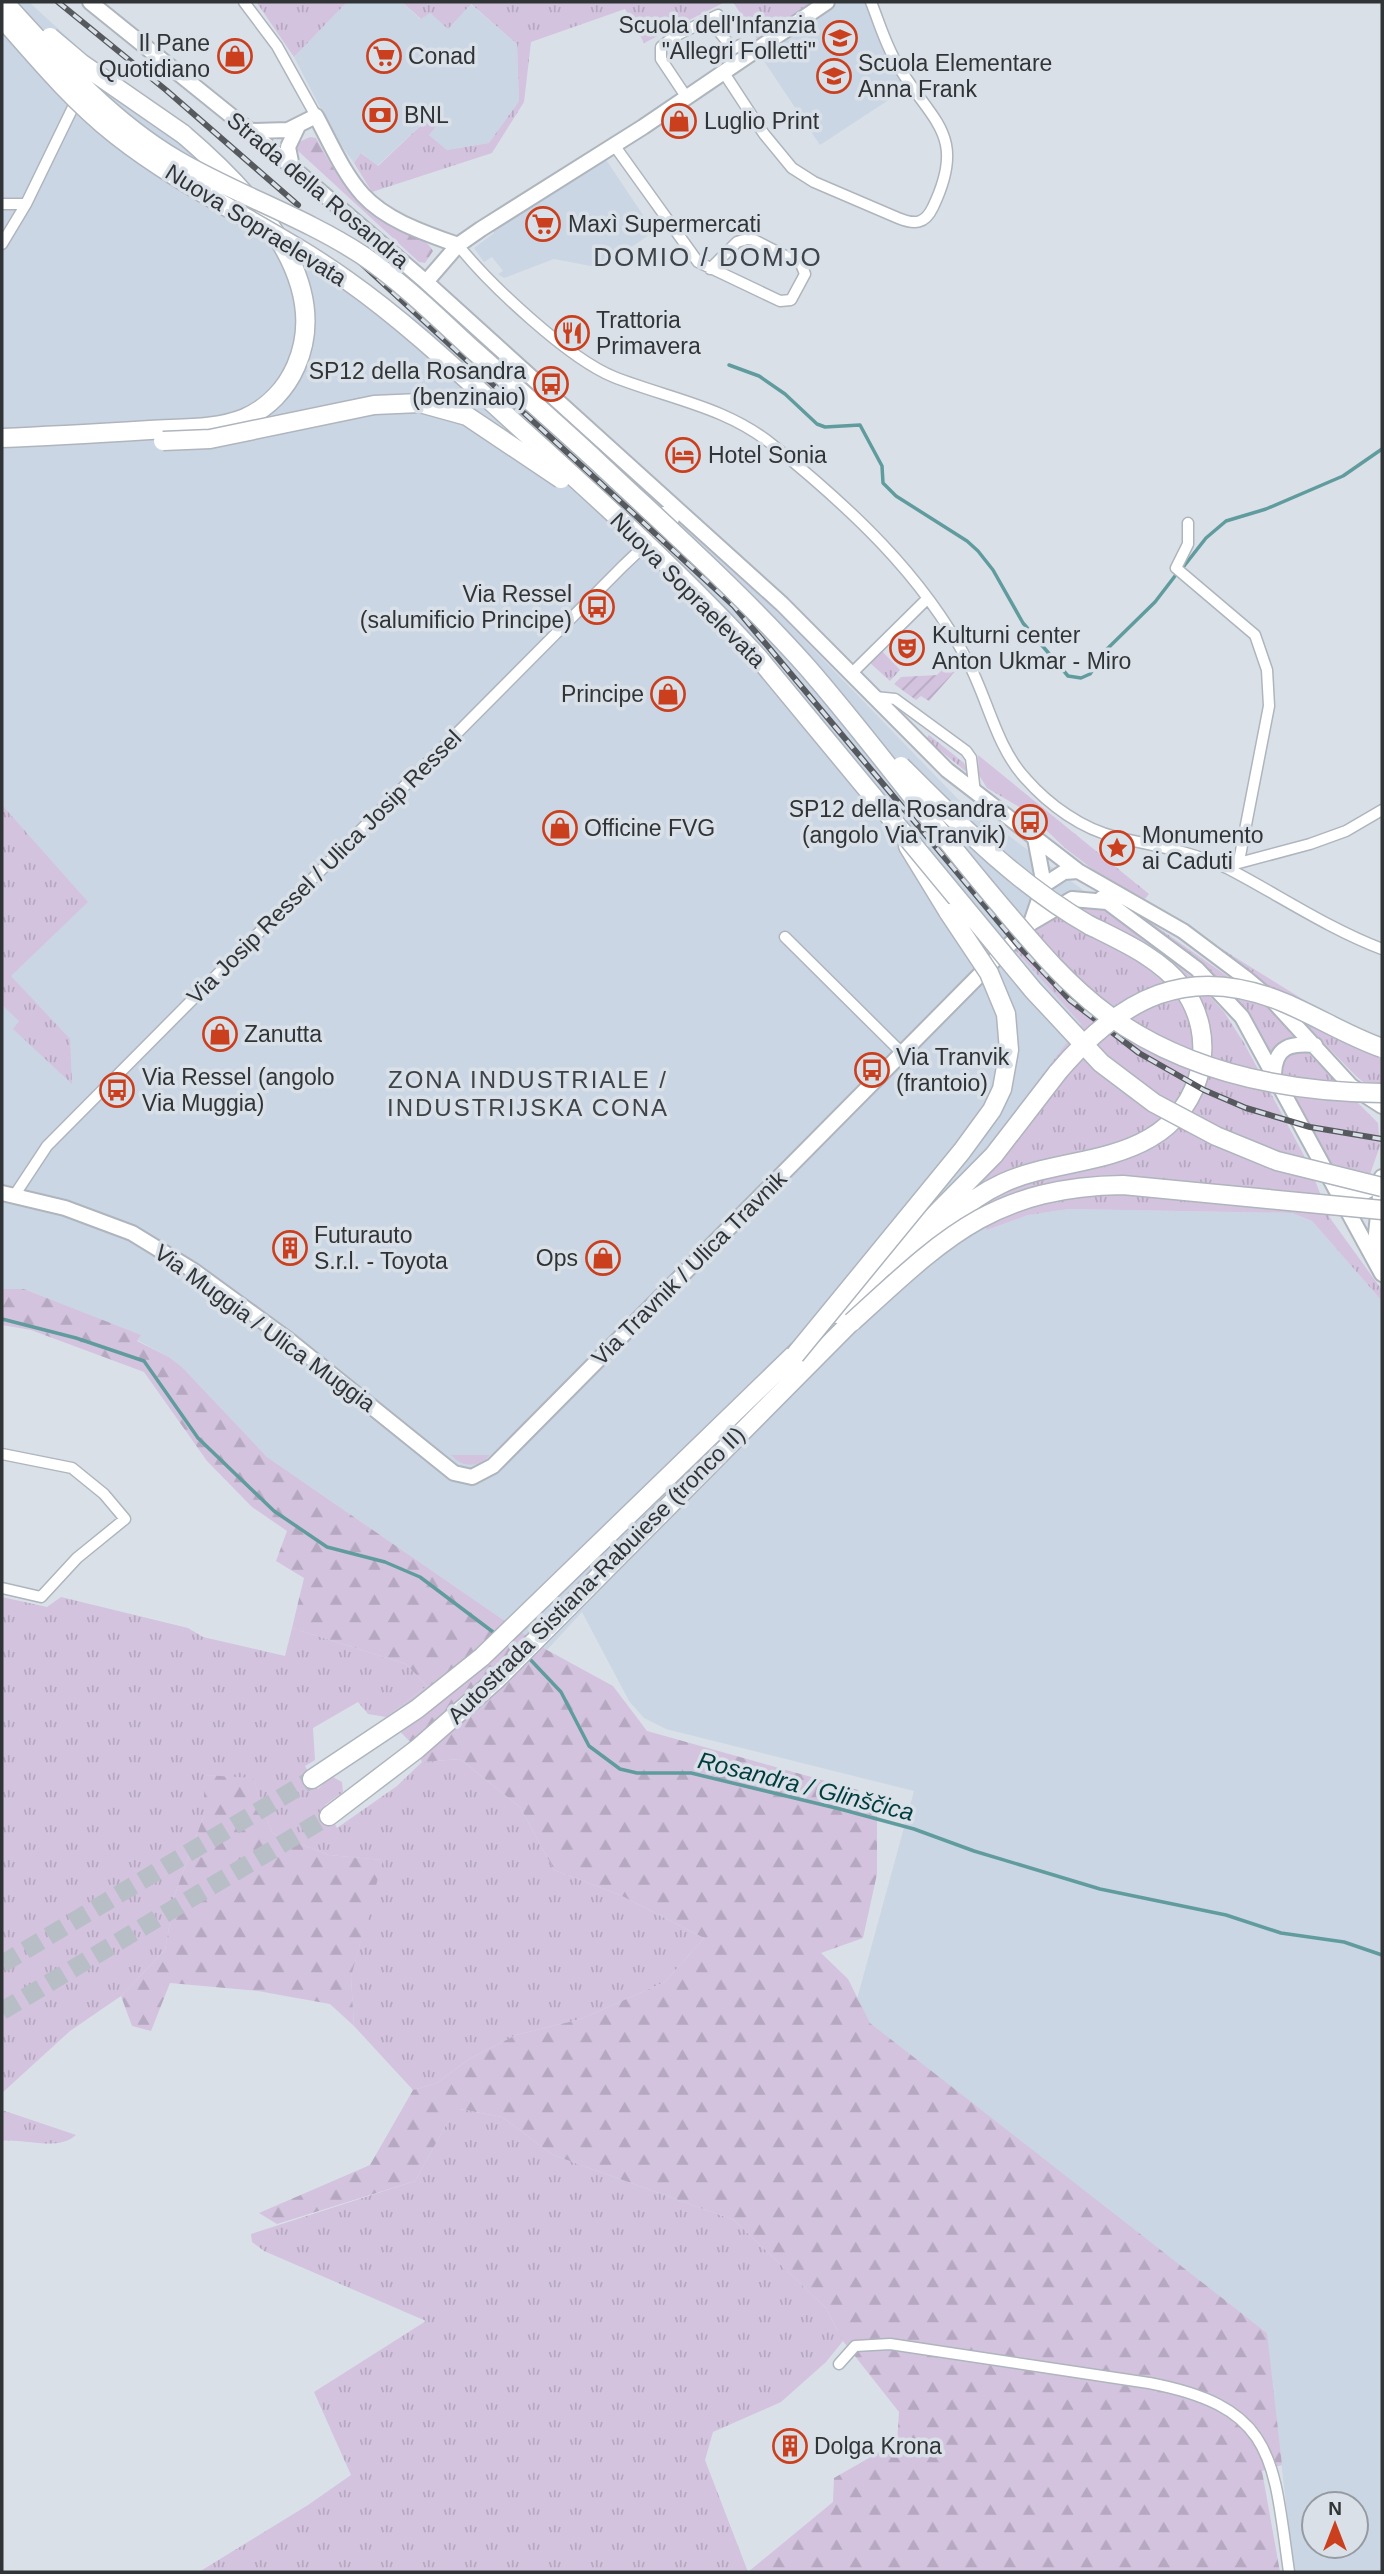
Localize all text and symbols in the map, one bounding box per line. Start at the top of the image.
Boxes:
place label: Scuola dell'Infanzia "Allegri Folletti" [619,12,816,64]
school or university icon: Scuola dell'Infanzia "Allegri Folletti" [821,19,859,57]
place label: Il Pane Quotidiano [99,30,210,82]
shop icon: Il Pane Quotidiano [216,37,254,75]
supermarket icon: Conad [365,37,403,75]
place label: Conad [408,43,476,69]
place label: Scuola Elementare Anna Frank [858,50,1052,102]
school or university icon: Scuola Elementare Anna Frank [815,57,853,95]
bank icon: BNL [361,96,399,134]
place label: BNL [404,102,449,128]
shop icon: Luglio Print [660,102,698,140]
street label: Strada della Rosandra [222,106,414,274]
place label: Luglio Print [704,108,820,134]
street label: Nuova Sopraelevata [161,159,351,291]
supermarket icon: Maxì Supermercati [524,205,562,243]
place label: Maxì Supermercati [568,211,761,237]
district label: DOMIO / DOMJO [593,242,823,272]
place label: Trattoria Primavera [596,307,701,359]
restaurant icon: Trattoria Primavera [553,314,591,352]
place label: SP12 della Rosandra (benzinaio) [309,358,526,410]
bus stop icon: SP12 della Rosandra (benzinaio) [532,365,570,403]
hotel icon: Hotel Sonia [664,436,702,474]
place label: Hotel Sonia [708,442,827,468]
street label: Nuova Sopraelevata [605,507,771,673]
place label: Via Ressel (salumificio Principe) [360,581,572,633]
bus stop icon: Via Ressel (salumificio Principe) [578,588,616,626]
place label: Kulturni center Anton Ukmar - Miro [932,622,1131,674]
theatre icon: Kulturni center Anton Ukmar - Miro [888,629,926,667]
shop icon: Principe [649,675,687,713]
place label: Principe [561,681,644,707]
street label: Via Josip Ressel / Ulica Josip Ressel [182,725,466,1009]
place label: SP12 della Rosandra (angolo Via Tranvik) [789,796,1006,848]
bus stop icon: SP12 della Rosandra (angolo Via Tranvik) [1011,803,1049,841]
shop icon: Officine FVG [541,809,579,847]
place label: Officine FVG [584,815,715,841]
place label: Monumento ai Caduti [1142,822,1263,874]
place icon: Monumento ai Caduti [1098,829,1136,867]
shop icon: Zanutta [201,1015,239,1053]
place label: Zanutta [244,1021,322,1047]
place label: Via Tranvik (frantoio) [896,1044,1010,1096]
bus stop icon: Via Tranvik (frantoio) [853,1051,891,1089]
place label: Via Ressel (angolo Via Muggia) [142,1064,335,1116]
district label: ZONA INDUSTRIALE / INDUSTRIJSKA CONA [387,1066,669,1121]
bus stop icon: Via Ressel (angolo Via Muggia) [98,1071,136,1109]
street label: Via Travnik / Ulica Travnik [586,1165,792,1371]
place label: Futurauto S.r.l. - Toyota [314,1222,448,1274]
building icon: Futurauto S.r.l. - Toyota [271,1229,309,1267]
street label: Via Muggia / Ulica Muggia [149,1239,381,1417]
shop icon: Ops [584,1239,622,1277]
place label: Ops [536,1245,578,1271]
street label: Autostrada Sistiana-Rabuiese (tronco II) [442,1421,750,1729]
water label: Rosandra / Glinščica [695,1746,917,1826]
building icon: Dolga Krona [771,2427,809,2465]
place label: Dolga Krona [814,2433,942,2459]
north arrow [1300,2490,1370,2560]
text: N [1328,2498,1342,2519]

